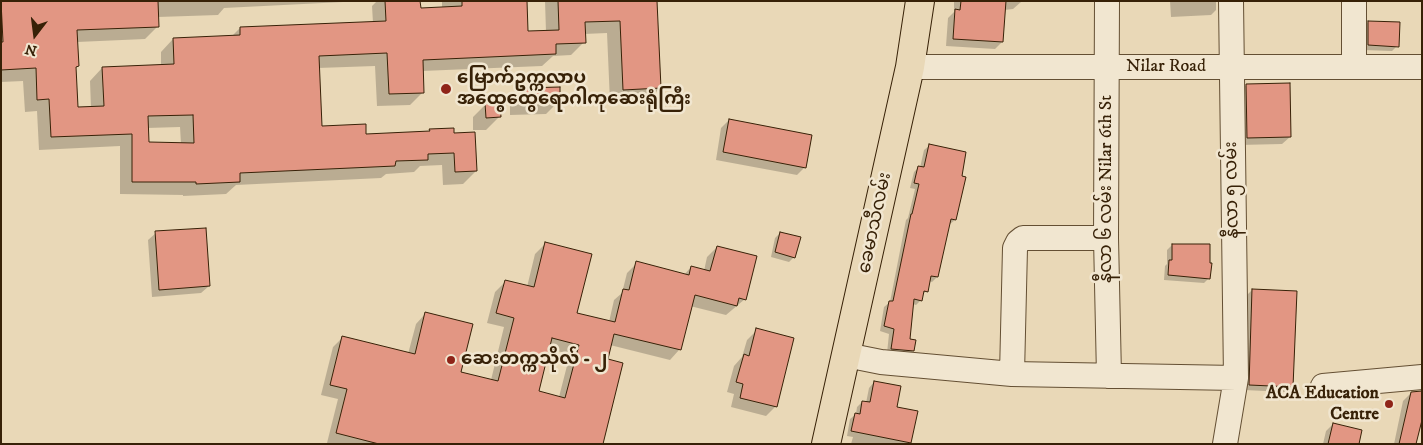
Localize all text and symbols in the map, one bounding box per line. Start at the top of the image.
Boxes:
north arrow [10,10,60,60]
text: N [23,39,39,60]
street label: Nilar Road [1126,56,1206,78]
place label: မြောက်ဥက္ကလာပ အထွေထွေရောဂါကုဆေးရုံကြီး [457,68,691,110]
marker: မြောက်ဥက္ကလာပ အထွေထွေရောဂါကုဆေးရုံကြီး [439,82,453,96]
street label: နီလာ ၆ လမ်း Nilar 6th St [1096,95,1118,283]
street label: နီလာ ၅ လမ်း [1221,141,1245,239]
street label: ခေမာသီလမ်း [855,171,897,275]
place label: ဆေးတက္ကသိုလ် - ၂ [461,349,607,371]
marker: ဆေးတက္ကသိုလ် - ၂ [445,354,457,366]
place label: ACA Education Centre [1266,383,1379,426]
marker: ACA Education Centre [1383,398,1395,410]

